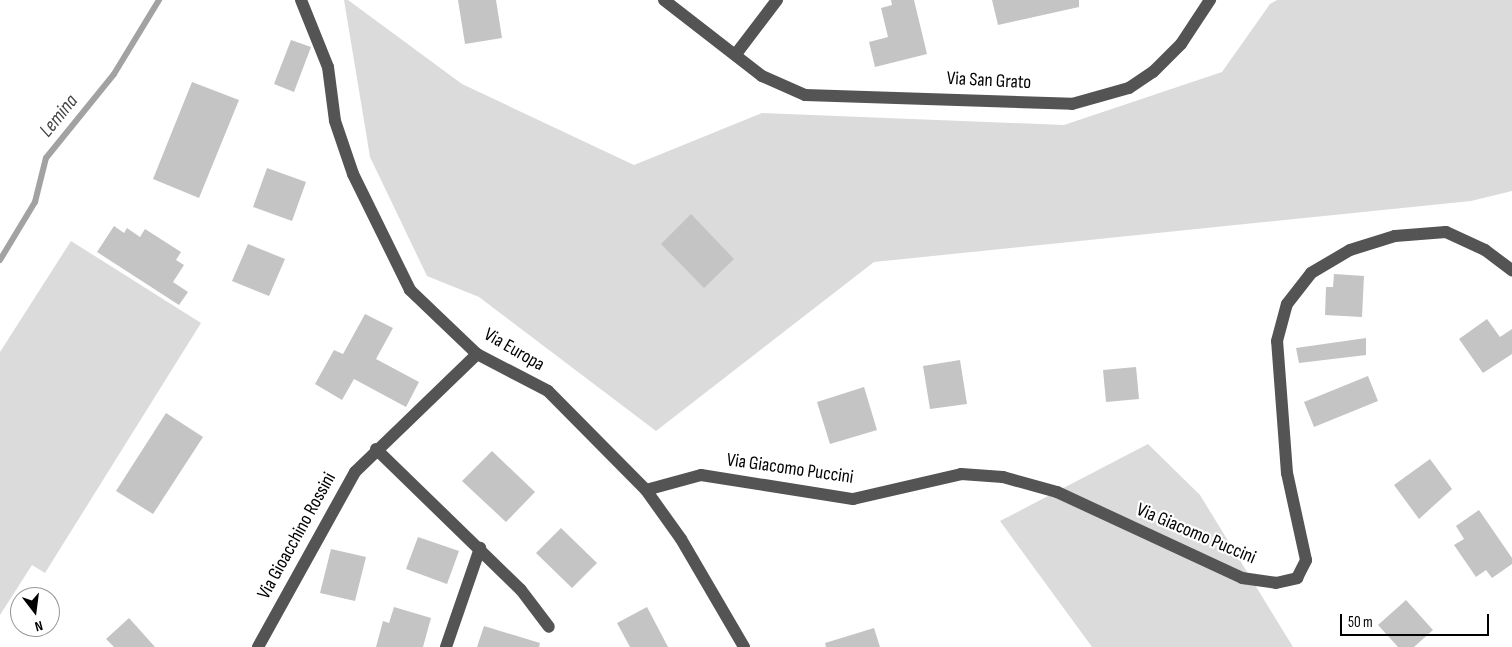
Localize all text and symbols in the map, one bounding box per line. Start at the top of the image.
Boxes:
street label: Via San Grato [946,67,1032,95]
water label: Lemina [35,90,83,142]
street label: Via Europa [480,324,548,376]
street label: Via Giacomo Puccini [725,449,855,489]
street label: Via Gioacchino Rossini [253,469,341,603]
street label: Via Giacomo Puccini [1133,499,1259,569]
north arrow [10,587,60,637]
scale bar [1342,604,1491,636]
text: 50 m [1348,613,1373,632]
text: N [33,617,45,635]

